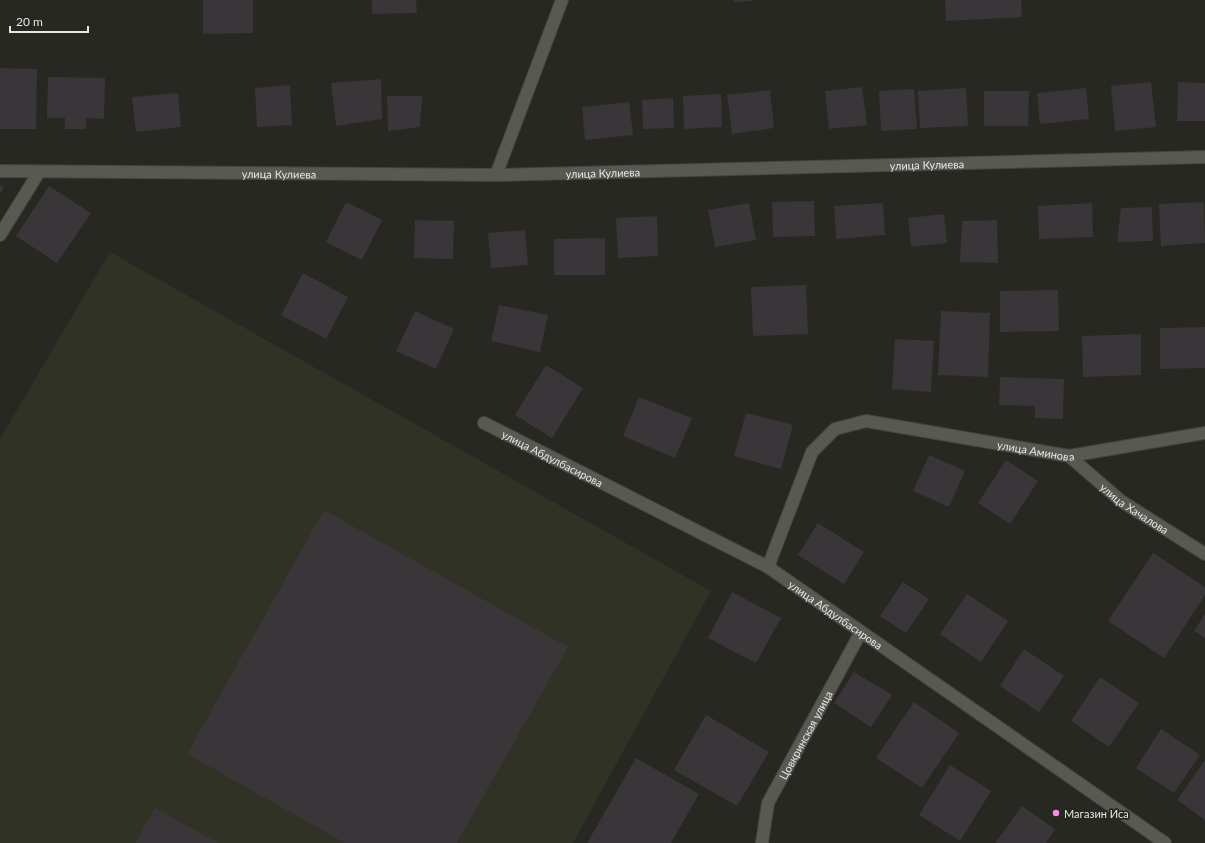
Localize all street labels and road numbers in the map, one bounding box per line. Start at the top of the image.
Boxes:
street label: улица Кулиева [889,157,964,172]
street label: улица Кулиева [566,165,640,180]
street label: улица Кулиева [242,166,316,180]
street label: улица Абдулбасирова [500,427,605,489]
street label: улица Аминова [996,437,1075,462]
street label: улица Хачалова [1098,480,1171,536]
street label: улица Абдулбасирова [786,577,885,651]
street label: Цовкринская улица [776,688,834,782]

